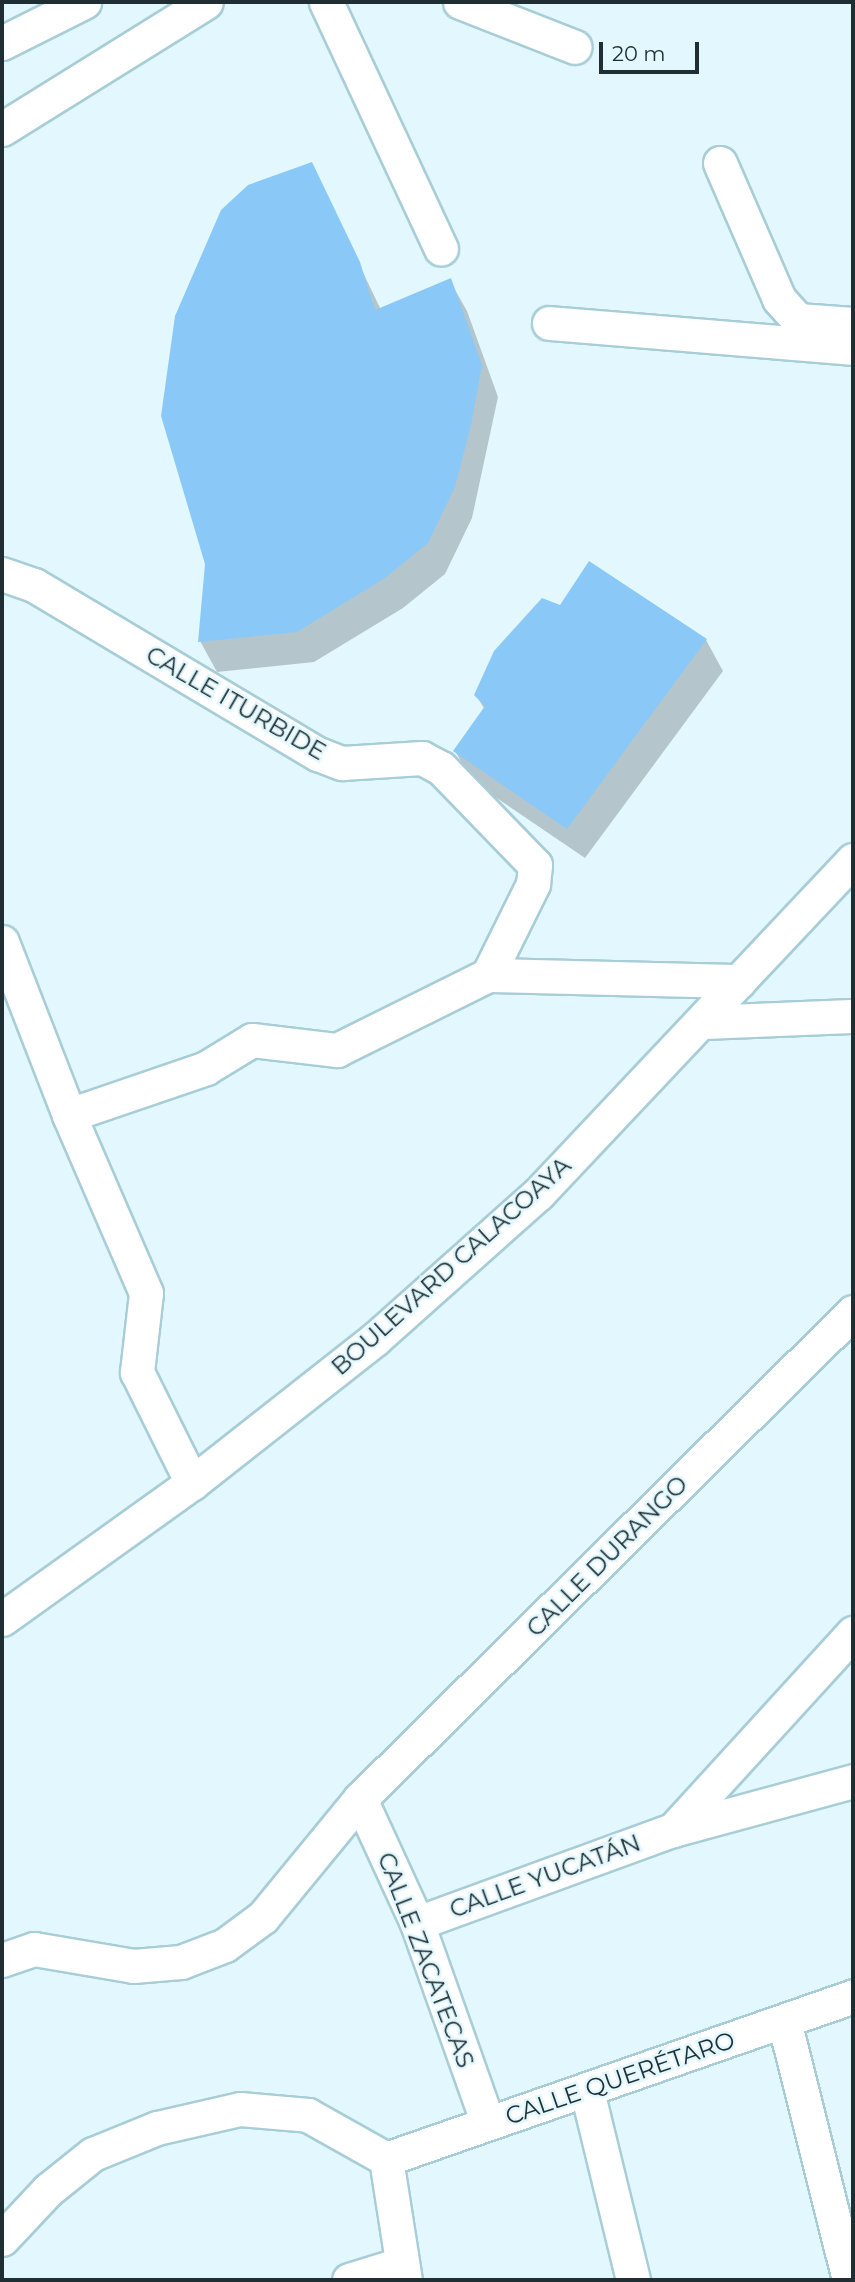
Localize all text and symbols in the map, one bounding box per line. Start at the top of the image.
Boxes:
scale bar [603,28,703,72]
text: 20 m [612,41,666,66]
street label: CALLE ITURBIDE [141,640,331,766]
street label: BOULEVARD CALACOAYA [325,1151,577,1381]
street label: CALLE DURANGO [520,1469,694,1643]
street label: CALLE YUCATÁN [446,1828,644,1924]
street label: CALLE ZACATECAS [372,1848,480,2072]
street label: CALLE QUERÉTARO [502,2025,738,2131]

